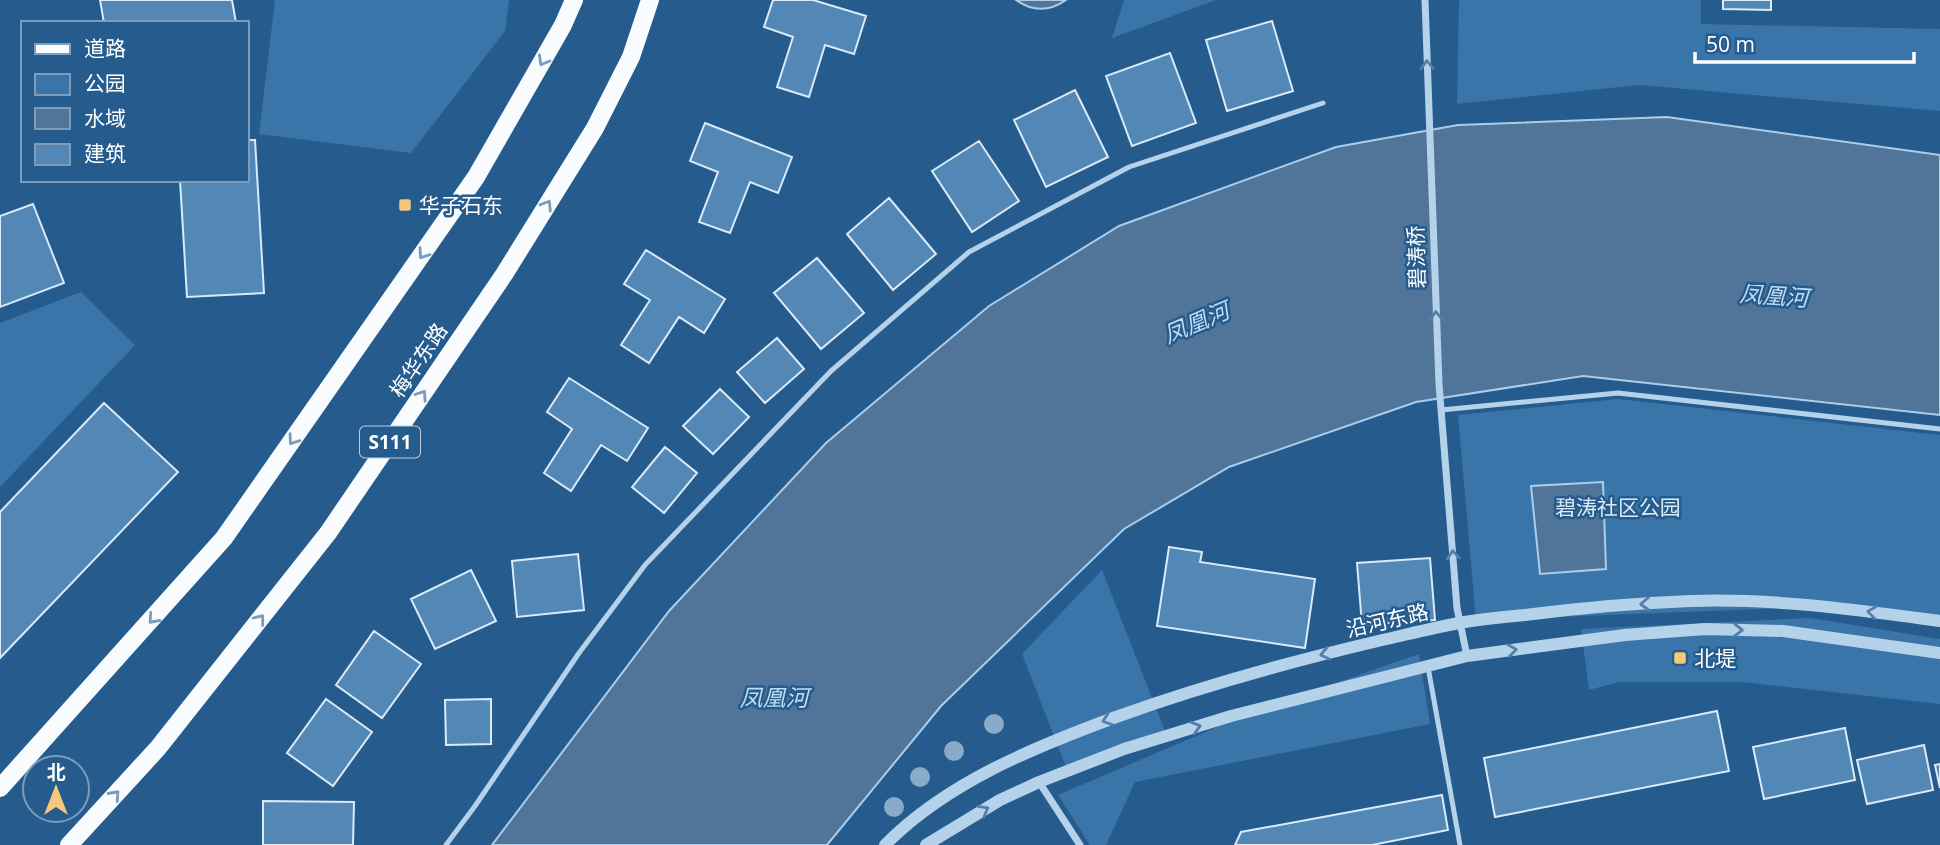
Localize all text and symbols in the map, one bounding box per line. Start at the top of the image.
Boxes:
legend [21,21,248,182]
scale bar [1695,21,1914,65]
text: 50 m [1706,30,1755,58]
text: 道路 [84,34,126,62]
one-way arrow [538,53,551,66]
one-way arrow [1420,59,1435,70]
text: 公园 [84,69,126,97]
text: 水域 [84,104,126,132]
text: 建筑 [84,139,126,167]
place label: 华子石东 [419,191,503,219]
marker: 华子石东 [397,197,413,213]
one-way arrow [538,200,551,213]
street label: 碧涛桥 [1401,225,1431,289]
one-way arrow [419,246,431,259]
water label: 凤凰河 [1738,277,1814,314]
water label: 凤凰河 [1158,292,1238,350]
one-way arrow [1429,310,1444,321]
street label: 梅华东路 [383,317,453,403]
one-way arrow [413,390,426,403]
road number: S111 [360,426,420,458]
one-way arrow [289,432,301,445]
park label: 碧涛社区公园 [1555,493,1681,521]
one-way arrow [1446,549,1461,560]
one-way arrow [1640,596,1651,611]
street label: 沿河东路 [1343,597,1431,643]
one-way arrow [1867,605,1878,620]
one-way arrow [148,611,161,624]
one-way arrow [252,615,264,628]
one-way arrow [1733,623,1744,638]
one-way arrow [1506,643,1518,658]
place label: 北堤 [1694,644,1736,672]
one-way arrow [1319,645,1331,660]
marker: 北堤 [1672,650,1688,666]
water label: 凤凰河 [740,681,813,713]
one-way arrow [1102,712,1114,726]
one-way arrow [1190,721,1202,736]
north arrow [21,754,91,824]
text: 北 [46,759,66,785]
one-way arrow [107,790,120,803]
one-way arrow [977,805,990,818]

